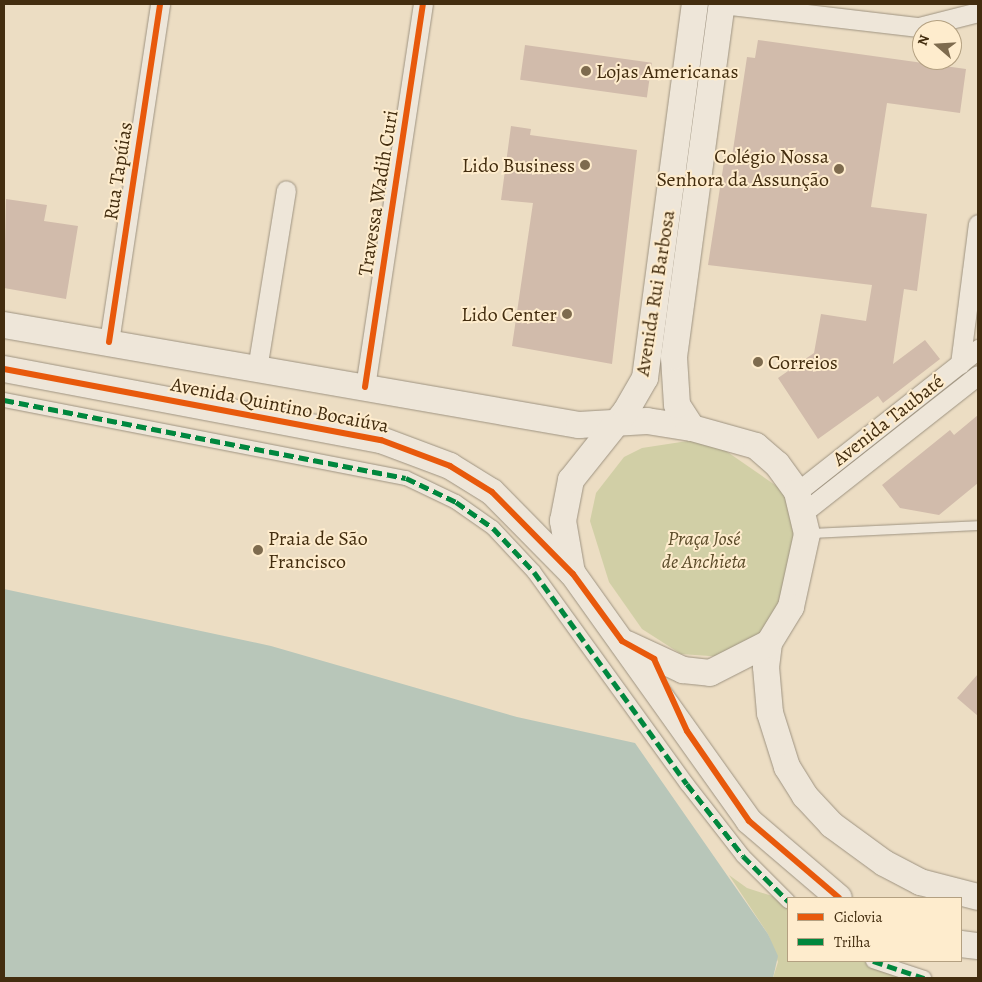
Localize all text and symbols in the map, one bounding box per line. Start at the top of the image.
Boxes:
north arrow [912,20,962,70]
text: N [913,32,934,48]
place label: Lojas Americanas [596,59,739,83]
marker: Lojas Americanas [580,65,592,77]
street label: Travessa Wadih Curi [353,108,403,278]
street label: Rua Tapúias [98,120,138,222]
place label: Colégio Nossa Senhora da Assunção [656,145,829,192]
place label: Lido Business [462,153,575,177]
marker: Lido Business [579,159,591,171]
marker: Colégio Nossa Senhora da Assunção [833,163,845,175]
street label: Avenida Rui Barbosa [630,208,680,378]
place label: Lido Center [461,302,557,326]
marker: Lido Center [561,308,573,320]
place label: Correios [768,350,838,374]
marker: Correios [752,356,764,368]
street label: Avenida Taubaté [828,369,948,471]
street label: Avenida Quintino Bocaiúva [169,372,391,438]
place label: Praia de São Francisco [268,526,368,573]
park label: Praça José de Anchieta [662,527,746,574]
marker: Praia de São Francisco [252,544,264,556]
legend [787,897,962,962]
text: Ciclovia [834,907,882,927]
text: Trilha [834,932,870,952]

